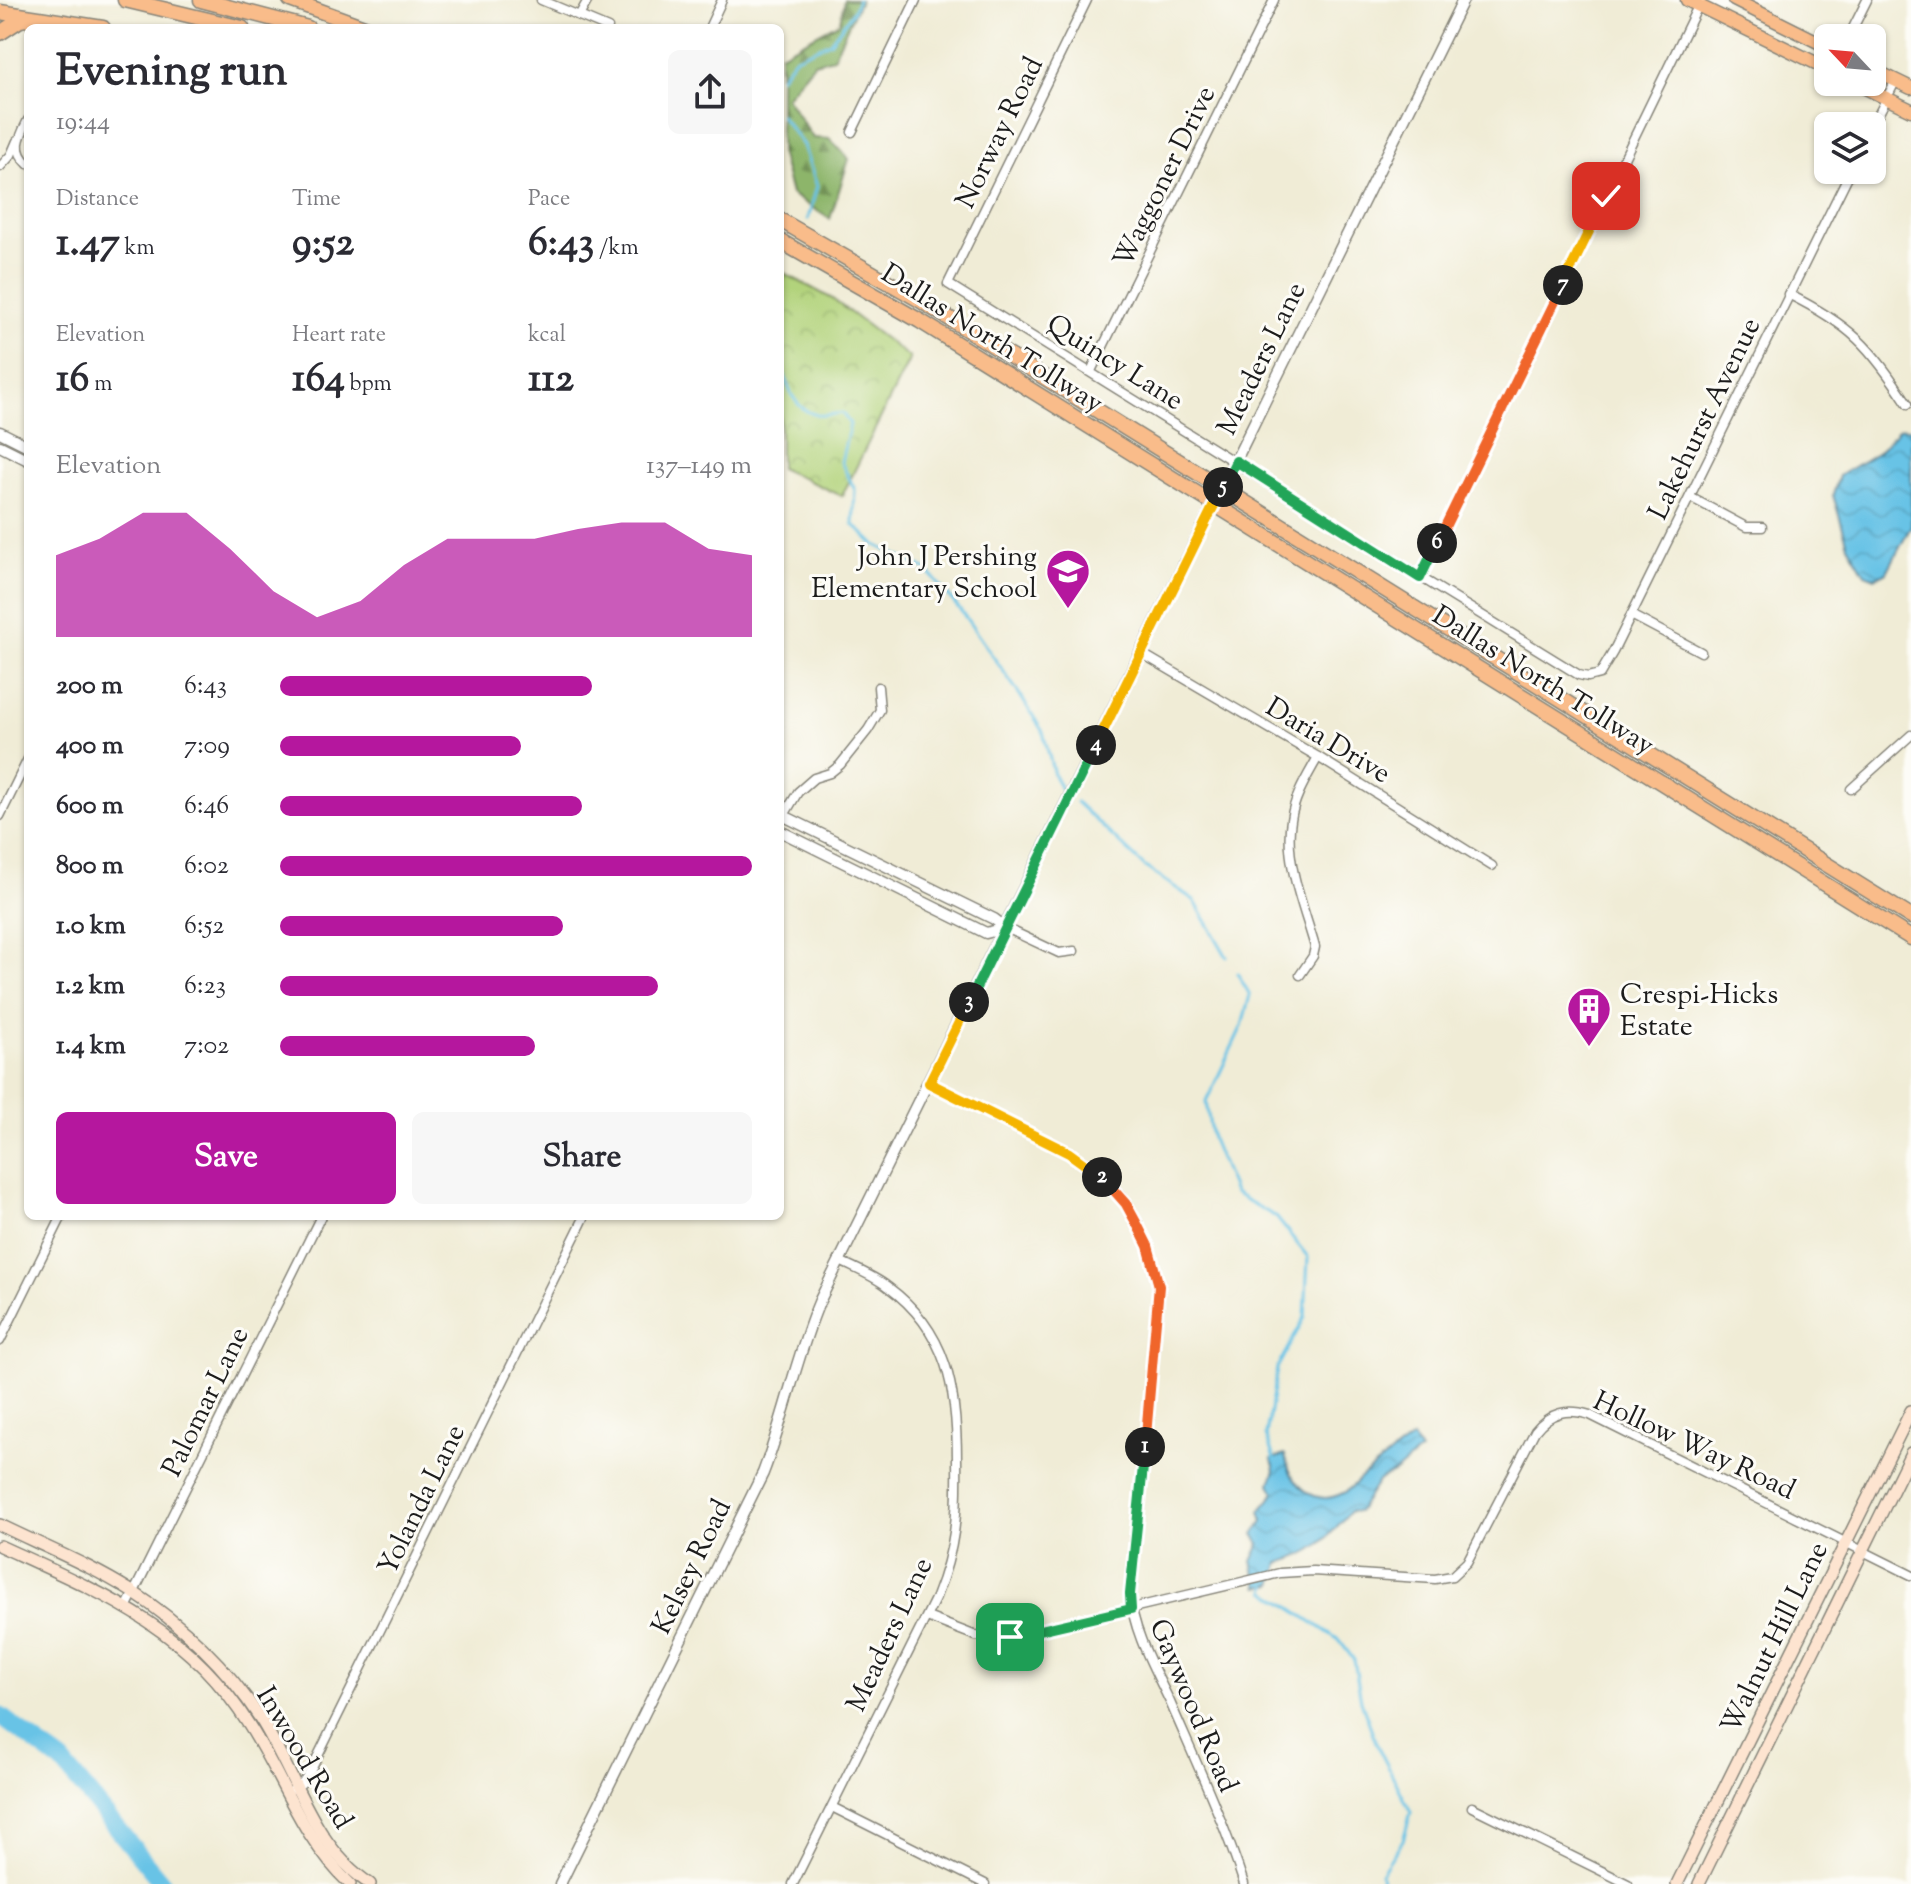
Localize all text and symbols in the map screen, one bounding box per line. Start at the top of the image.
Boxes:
north arrow [1814,24,1886,96]
map controls [1814,24,1886,184]
text: Evening run [56,42,288,105]
button: share [668,50,752,134]
street label: Norway Road [947,51,1055,216]
street label: Waggoner Drive [1104,80,1227,275]
text: 19:44 [56,104,110,141]
button: layers [1814,112,1886,184]
pin [1572,162,1640,230]
icon: check [1584,174,1628,218]
text: Distance [56,184,139,216]
text: Time [292,184,341,216]
text: Pace [528,184,570,216]
text: 1.47 [56,216,120,273]
text: 9:52 [292,216,354,273]
text: 6:43 [528,216,594,273]
text: km [120,233,155,265]
text: /km [594,233,639,265]
street label: Dallas North Tollway [872,255,1110,424]
pin: 7 [1543,265,1583,305]
text: 7 [1557,269,1569,301]
street label: Meaders Lane [1208,276,1317,443]
street label: Quincy Lane [1038,306,1191,421]
street label: Lakehurst Avenue [1639,312,1772,527]
text: Elevation [56,320,145,352]
text: Heart rate [292,320,386,352]
text: kcal [528,320,566,352]
text: 16 [56,352,89,409]
text: 164 [292,352,345,409]
text: 112 [528,352,574,409]
text: m [89,369,112,401]
text: bpm [345,369,392,401]
text: Elevation [56,448,161,485]
text: 137–149 m [646,448,752,485]
pin: 5 [1203,467,1243,507]
text: 5 [1219,471,1227,503]
pin: 6 [1417,523,1457,563]
text: 6 [1432,527,1442,559]
place label: John J Pershing Elementary School [811,538,1037,610]
school or university icon: John J Pershing Elementary School [1044,547,1092,610]
street label: Dallas North Tollway [1423,597,1661,766]
text: 200 m [56,668,123,705]
text: 6:43 [184,668,227,705]
street label: Daria Drive [1257,689,1397,795]
pin: 4 [1076,725,1116,765]
text: 400 m [56,728,123,765]
text: 7:09 [184,728,230,765]
text: 4 [1090,729,1102,761]
text: 600 m [56,788,123,825]
text: 6:46 [184,788,229,825]
text: 800 m [56,848,124,885]
text: 6:02 [184,848,229,885]
text: 1.0 km [56,908,126,945]
text: 6:52 [184,908,224,945]
text: 1.2 km [56,968,125,1005]
text: 6:23 [184,968,226,1005]
place label: Crespi-Hicks Estate [1620,976,1778,1048]
pin: 3 [949,982,989,1022]
building icon: Crespi-Hicks Estate [1565,985,1613,1048]
text: 3 [965,986,973,1018]
text: 1.4 km [56,1028,126,1065]
text: 7:02 [184,1028,229,1065]
button: Save [56,1112,396,1204]
button: Share [412,1112,752,1204]
pin: 2 [1082,1157,1122,1197]
text: 2 [1097,1161,1107,1193]
street label: Palomar Lane [153,1321,260,1484]
street label: Hollow Way Road [1586,1382,1802,1511]
street label: Yolanda Lane [369,1418,476,1582]
pin: 1 [1125,1427,1165,1467]
text: 1 [1141,1431,1149,1463]
street label: Kelsey Road [643,1493,743,1642]
street label: Walnut Hill Lane [1712,1536,1839,1741]
street label: Meaders Lane [838,1552,944,1719]
pin [976,1603,1044,1671]
street label: Gaywood Road [1138,1613,1247,1799]
icon: arrive [988,1615,1032,1659]
street label: Inwood Road [245,1679,362,1838]

